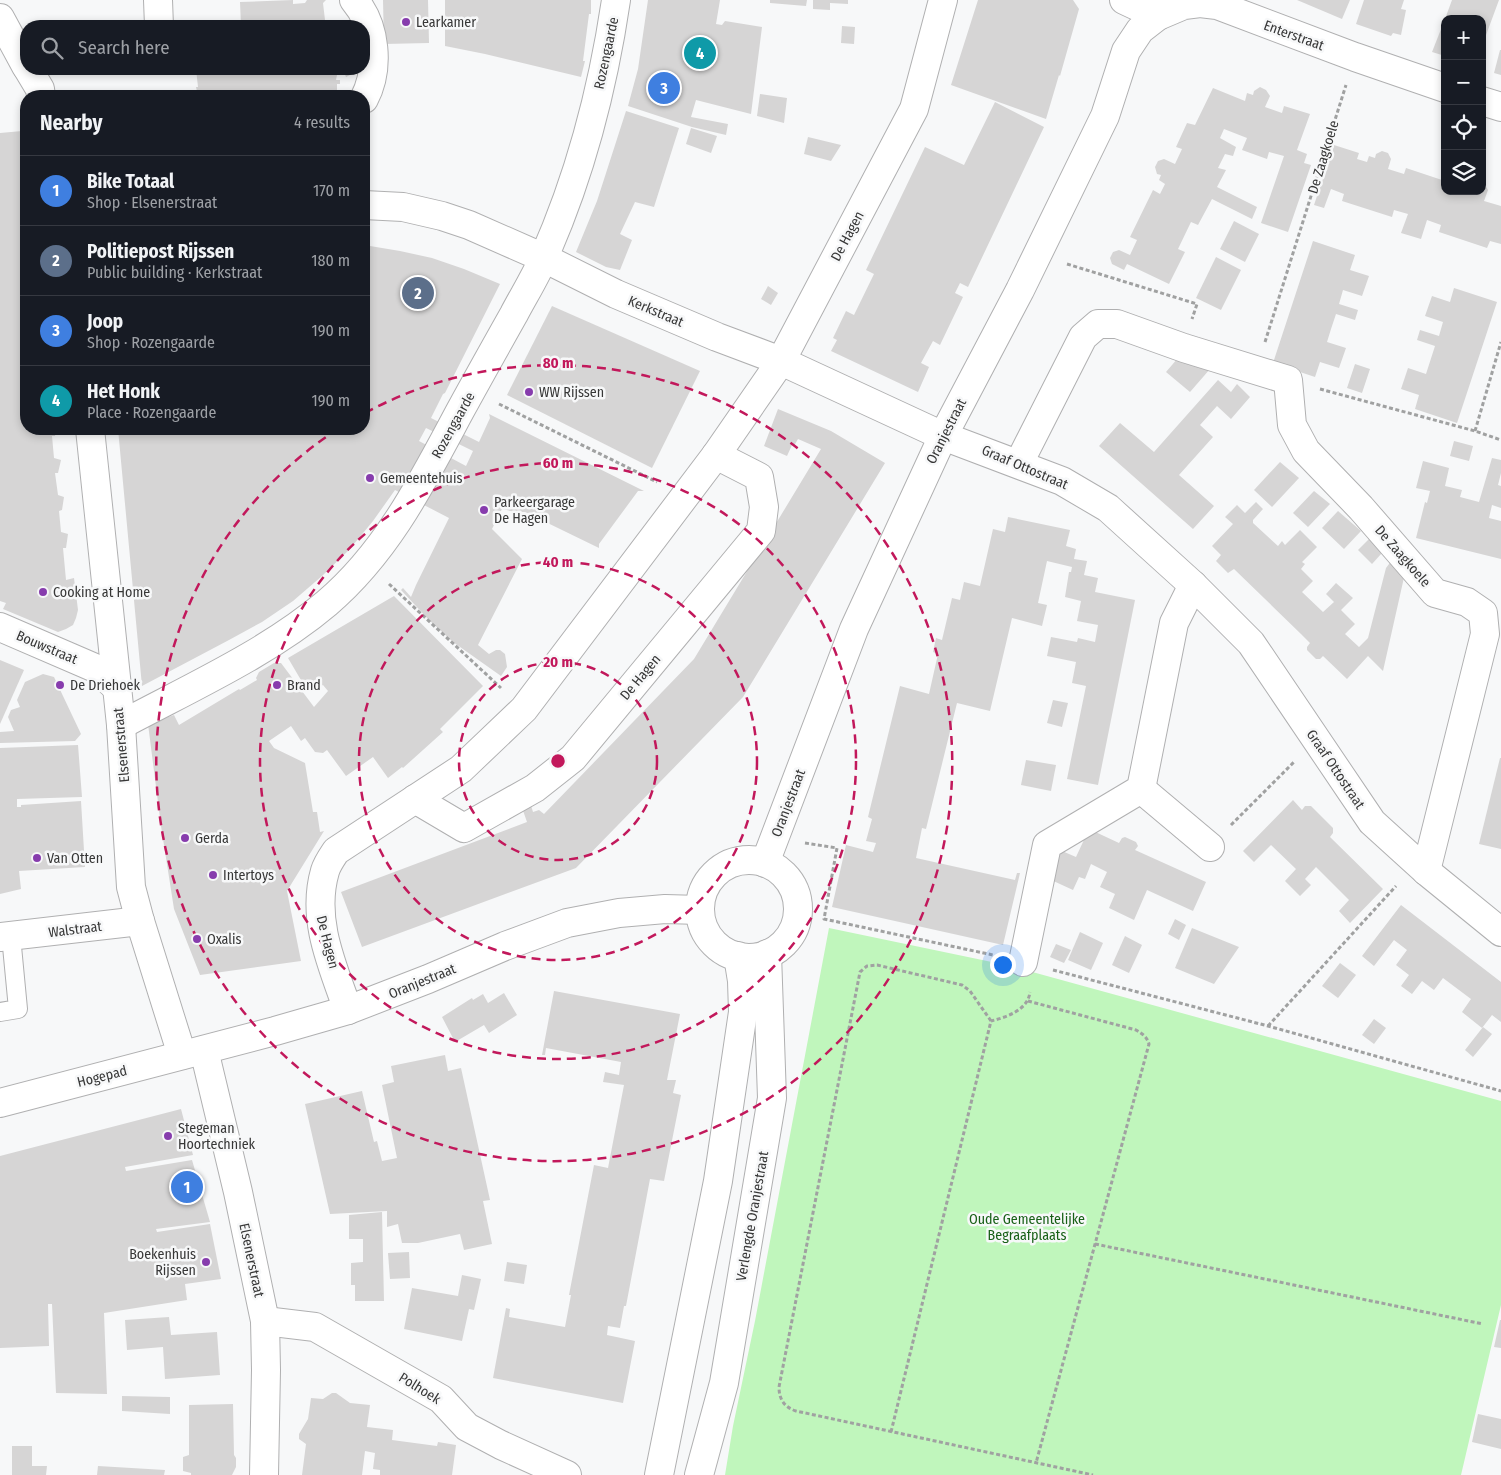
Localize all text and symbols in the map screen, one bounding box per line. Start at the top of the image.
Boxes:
place label: Learkamer [416,14,476,31]
street label: Rozengaarde [591,15,622,91]
map controls [1441,15,1486,195]
button: + [1441,15,1486,60]
marker: Learkamer [400,16,412,28]
street label: Enterstraat [1261,17,1327,54]
search box [20,20,370,75]
icon: search [38,34,66,62]
pin: 4 [684,34,716,72]
text: Search here [78,36,170,59]
button: − [1441,60,1486,105]
pin: 3 [648,69,680,107]
button: locate [1441,105,1486,150]
text: Nearby [40,110,102,136]
text: 4 results [294,113,350,132]
street label: De Zaagkoele [1304,118,1343,196]
button: layers [1441,150,1486,195]
text: Bike Totaal [87,170,174,193]
text: 1 [53,181,59,200]
text: 170 m [313,181,350,200]
text: Shop · Elsenerstraat [87,193,217,212]
street label: De Hagen [827,208,868,264]
text: Politiepost Rijssen [87,240,234,263]
text: 2 [52,251,60,270]
text: 180 m [311,251,350,270]
text: Public building · Kerkstraat [87,263,262,282]
pin: 2 [402,274,434,312]
street label: Kerkstraat [625,292,687,331]
text: Joop [87,310,123,333]
text: 3 [52,321,60,340]
text: 190 m [312,321,350,340]
text: Shop · Rozengaarde [87,333,215,352]
text: 80 m [543,354,573,372]
text: Het Honk [87,380,160,403]
place label: WW Rijssen [539,384,604,401]
marker: WW Rijssen [523,386,535,398]
street label: Rozengaarde [428,389,479,461]
text: 4 [52,391,60,410]
text: 190 m [312,391,350,410]
street label: Oranjestraat [923,395,970,467]
text: Place · Rozengaarde [87,403,216,422]
street label: Graaf Ottostraat [979,442,1071,493]
text: 60 m [543,454,573,472]
place label: Gemeentehuis [380,470,462,487]
marker: Gemeentehuis [364,472,376,484]
place label: Parkeergarage De Hagen [494,494,575,527]
marker: Parkeergarage De Hagen [478,504,490,516]
street label: De Zaagkoele [1371,522,1434,591]
text: 40 m [543,553,573,571]
place label: Cooking at Home [53,584,150,601]
marker: Cooking at Home [37,586,49,598]
street label: Bouwstraat [14,627,80,668]
street label: De Hagen [616,651,664,704]
text: 20 m [542,653,573,671]
place label: De Driehoek [70,677,140,694]
place label: Brand [287,677,321,694]
marker: De Driehoek [54,679,66,691]
marker: Brand [271,679,283,691]
street label: Elsenerstraat [110,706,133,783]
street label: Graaf Ottostraat [1303,726,1369,813]
centre of rings [549,752,567,770]
street label: Oranjestraat [768,767,809,839]
place label: Gerda [195,830,229,847]
marker: Gerda [179,832,191,844]
place label: Van Otten [47,850,103,867]
marker: Van Otten [31,852,43,864]
place label: Intertoys [223,867,274,884]
marker: Intertoys [207,869,219,881]
street label: De Hagen [313,914,342,970]
street label: Walstraat [47,918,103,941]
place label: Oxalis [207,931,242,948]
marker: Oxalis [191,933,203,945]
your location [990,952,1016,978]
street label: Oranjestraat [386,960,459,1003]
street label: Hogepad [75,1062,129,1091]
place label: Stegeman Hoortechniek [178,1120,256,1153]
marker: Stegeman Hoortechniek [162,1130,174,1142]
street label: Verlengde Oranjestraat [733,1149,772,1282]
pin: 1 [171,1168,203,1206]
park label: Oude Gemeentelijke Begraafplaats [969,1211,1085,1244]
street label: Elsenerstraat [235,1222,268,1299]
place label: Boekenhuis Rijssen [129,1246,196,1279]
marker: Boekenhuis Rijssen [200,1256,212,1268]
street label: Polhoek [396,1369,444,1408]

